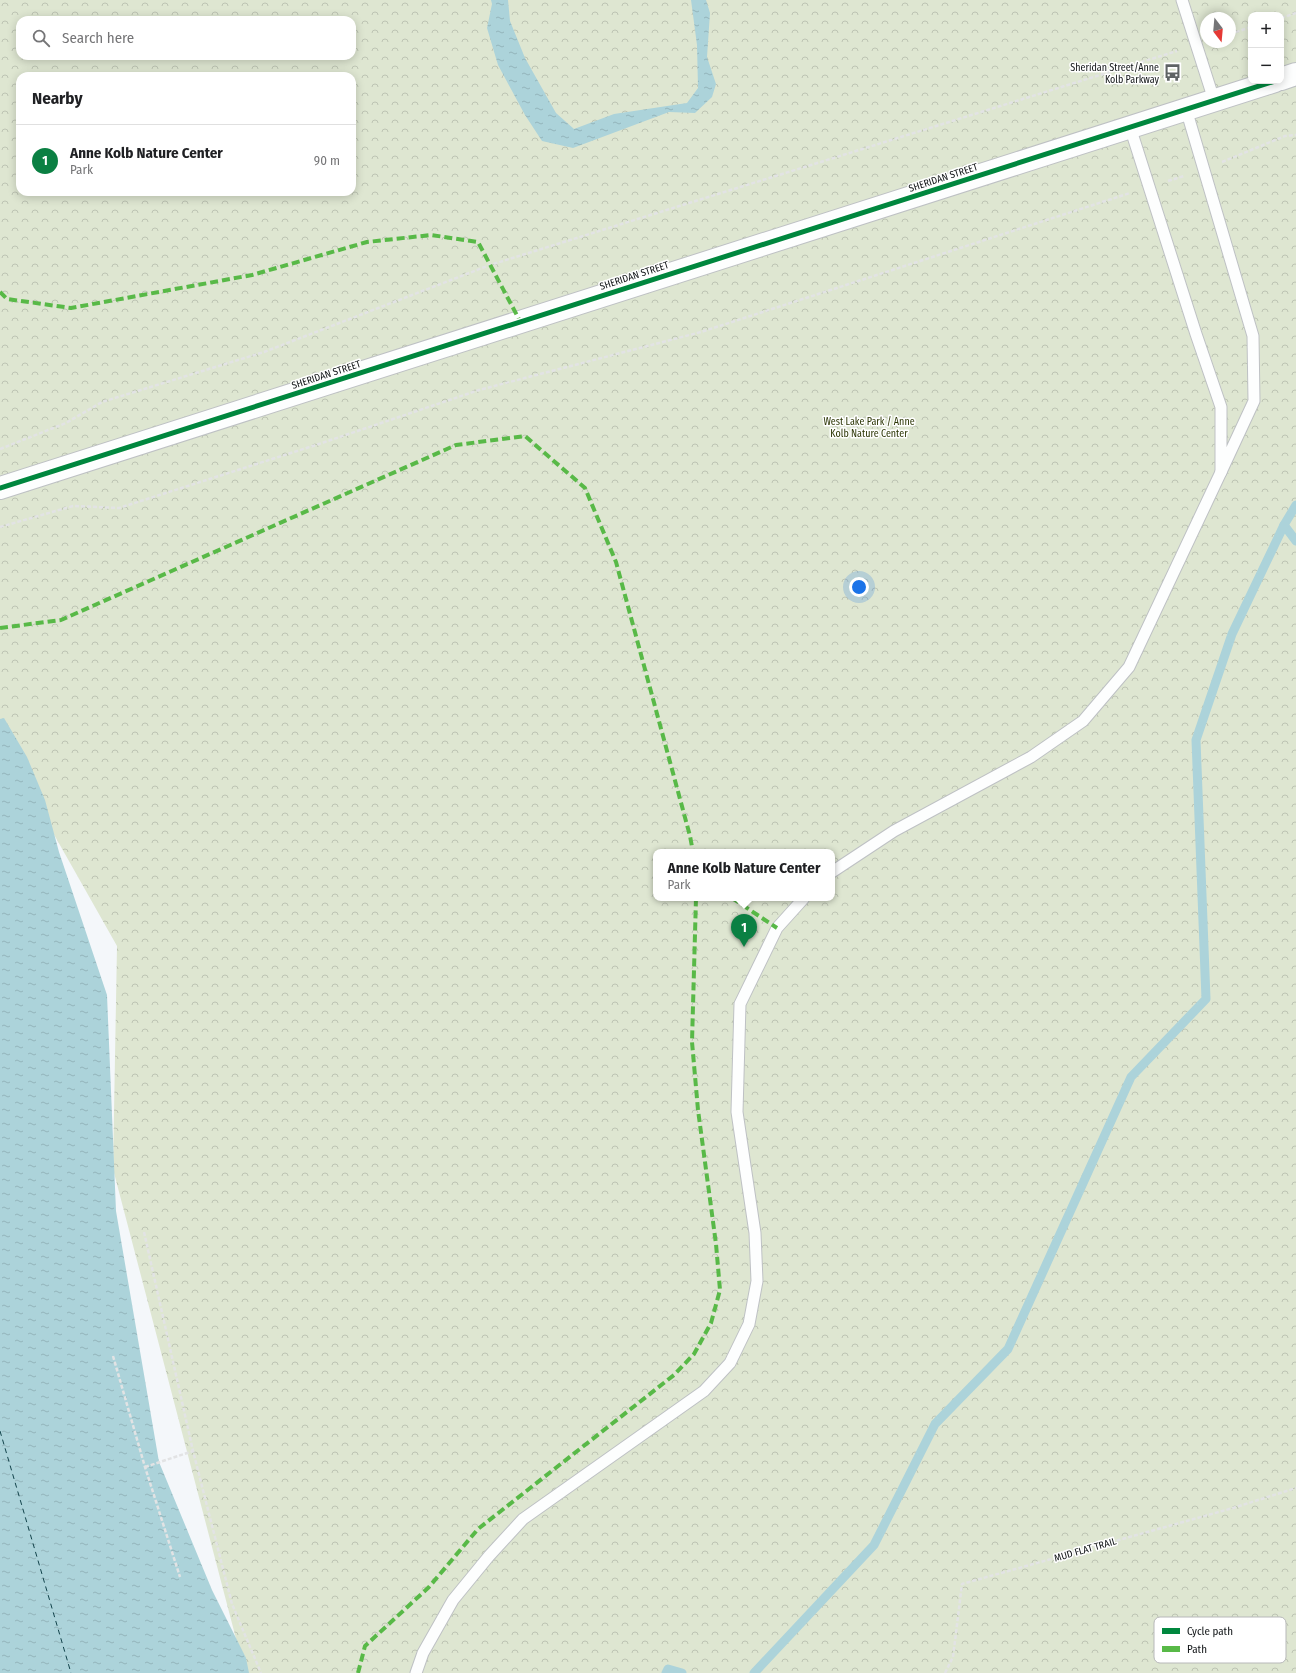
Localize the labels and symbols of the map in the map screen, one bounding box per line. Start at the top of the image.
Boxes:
north arrow [1200,12,1236,48]
place label: Sheridan Street/Anne Kolb Parkway [1070,62,1160,86]
bus stop icon: Sheridan Street/Anne Kolb Parkway [1162,63,1182,83]
street label: SHERIDAN STREET [907,161,980,195]
street label: SHERIDAN STREET [598,259,671,293]
street label: SHERIDAN STREET [290,358,363,392]
park label: West Lake Park / Anne Kolb Nature Center [823,416,915,440]
your location [849,577,869,597]
pin: 1 [731,914,757,947]
street label: MUD FLAT TRAIL [1053,1535,1118,1565]
legend [1154,1617,1286,1663]
text: Cycle path [1187,1625,1233,1638]
text: Path [1187,1643,1207,1656]

